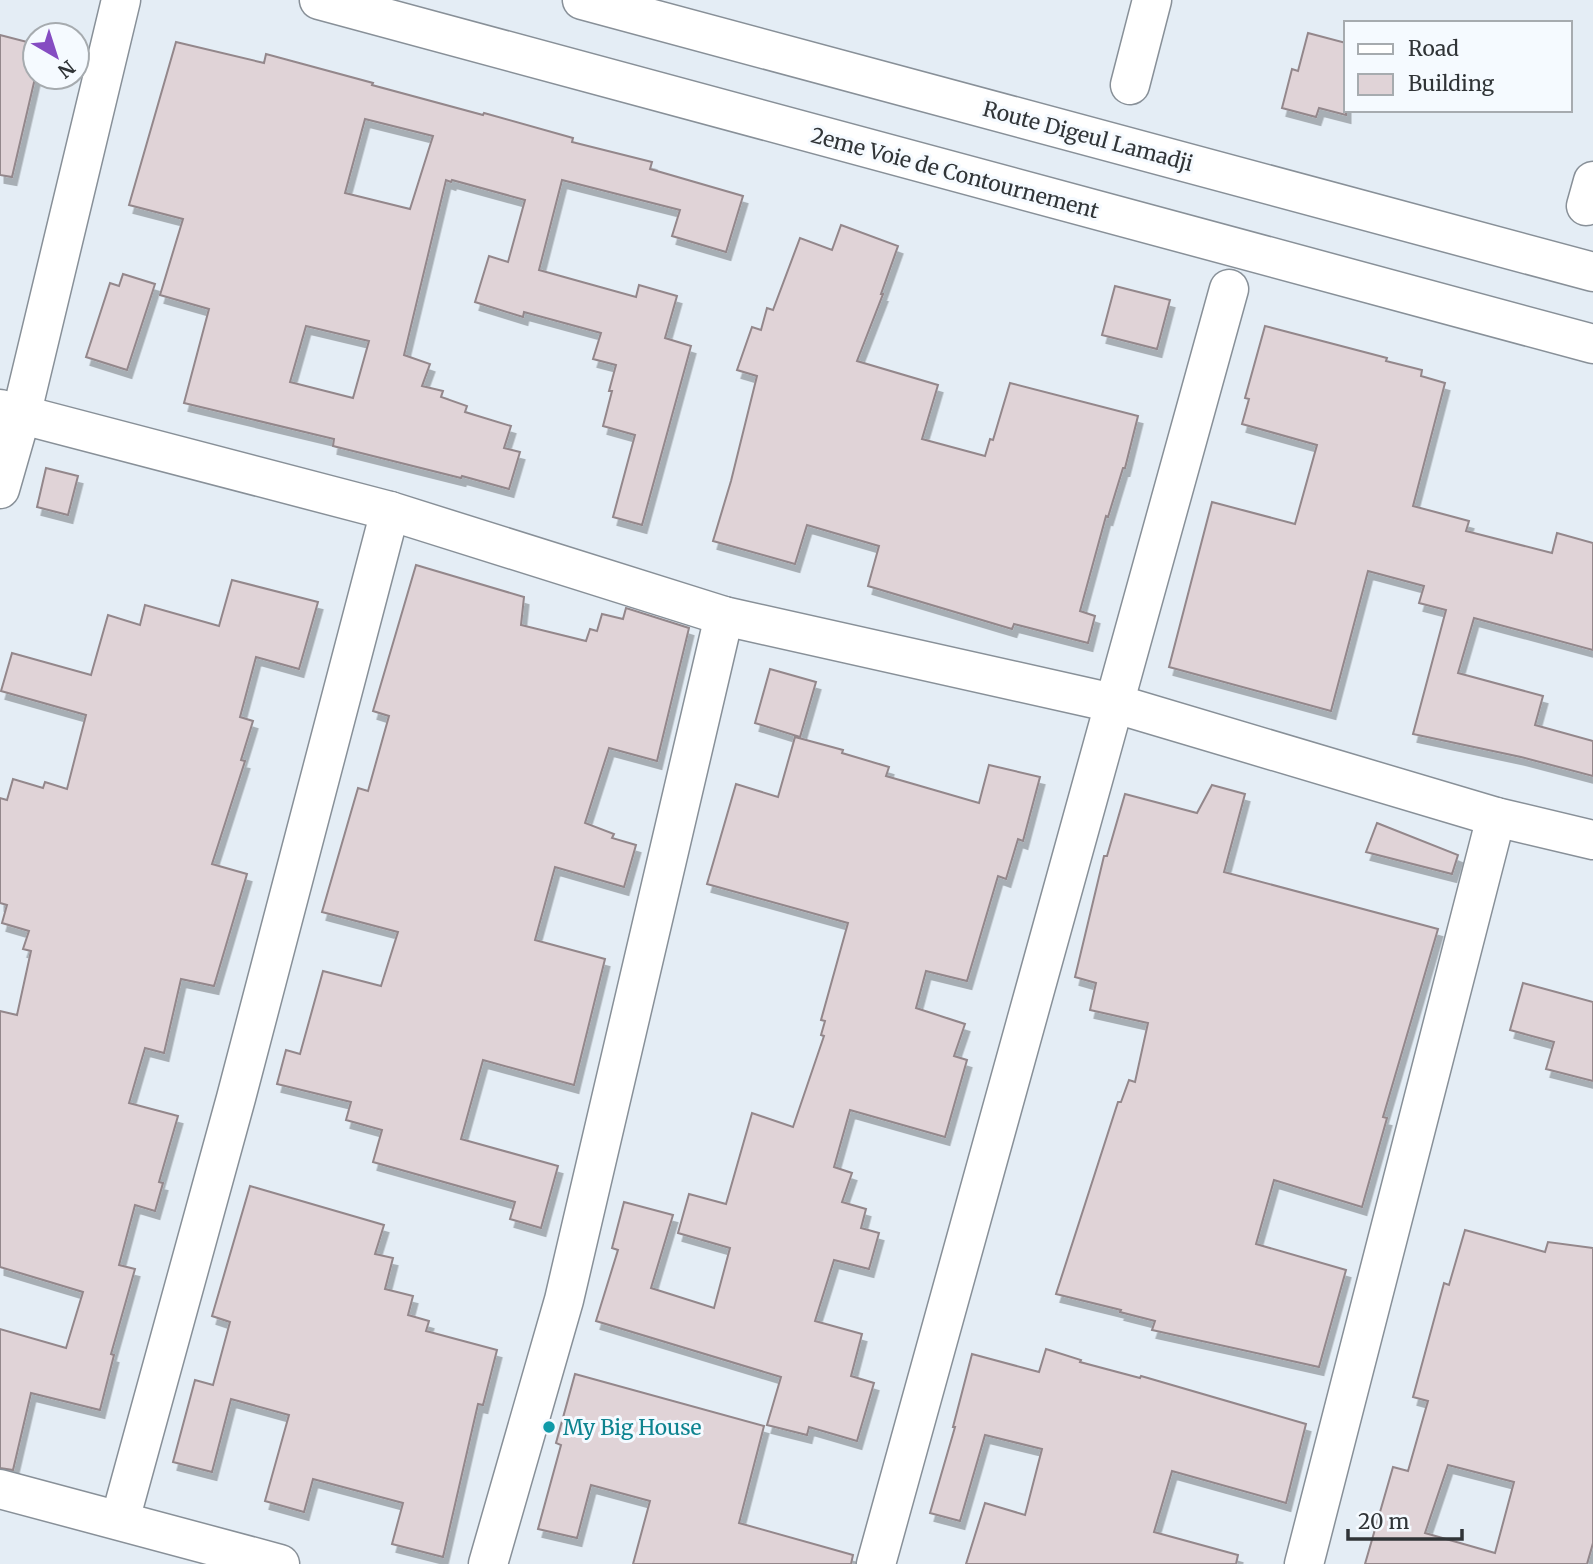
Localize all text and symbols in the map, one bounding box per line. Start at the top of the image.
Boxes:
north arrow [21,21,91,91]
legend [1344,21,1572,112]
text: Road [1408,35,1459,62]
text: N [53,55,80,83]
text: Building [1408,70,1495,97]
street label: Route Digeul Lamadji [980,95,1196,177]
street label: 2eme Voie de Contournement [808,122,1102,224]
place label: My Big House [563,1414,702,1441]
marker: My Big House [541,1419,557,1435]
scale bar [1348,1498,1462,1542]
text: 20 m [1358,1508,1410,1535]

